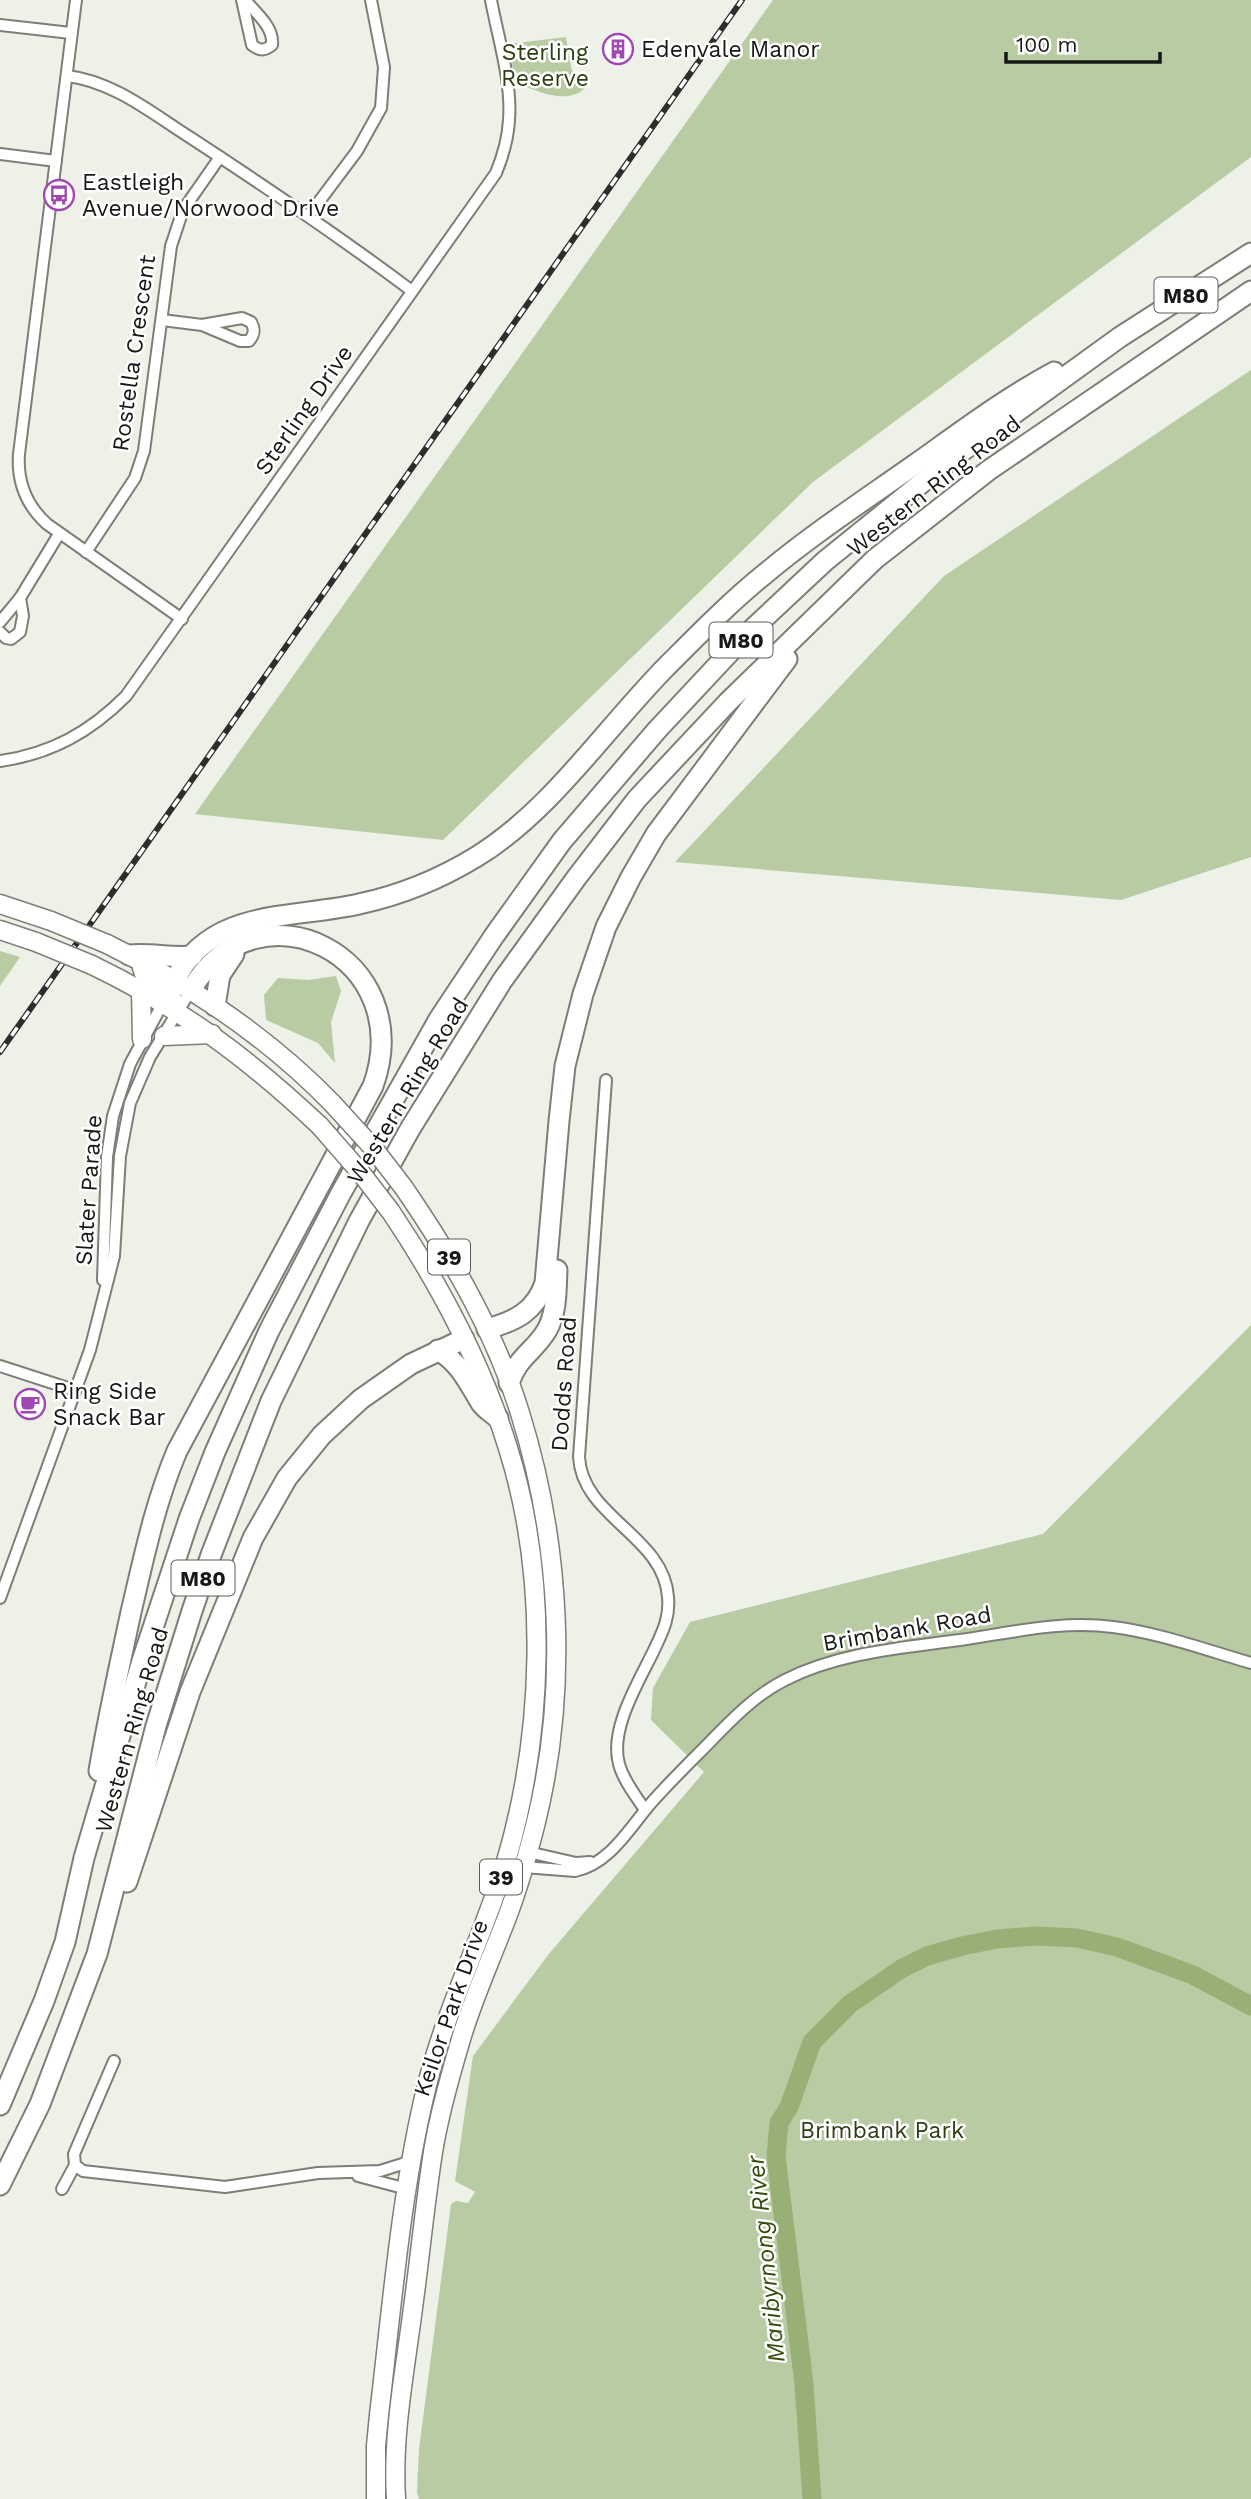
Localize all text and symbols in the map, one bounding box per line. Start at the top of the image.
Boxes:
scale bar [1006,21,1160,65]
building icon: Edenvale Manor [601,32,635,66]
text: 100 m [1016,32,1078,57]
place label: Edenvale Manor [641,36,820,63]
park label: Sterling Reserve [501,39,589,92]
place label: Eastleigh Avenue/Norwood Drive [82,169,339,222]
bus stop icon: Eastleigh Avenue/Norwood Drive [42,178,76,212]
street label: Rostella Crescent [107,253,161,453]
road number: M80 [1154,278,1218,312]
street label: Sterling Drive [249,340,359,480]
street label: Western Ring Road [842,410,1026,562]
road number: M80 [710,622,772,658]
street label: Western Ring Road [342,993,474,1189]
street label: Slater Parade [70,1114,108,1266]
road number: 39 [428,1240,470,1274]
street label: Dodds Road [546,1316,582,1452]
place label: Ring Side Snack Bar [53,1378,166,1431]
cafe icon: Ring Side Snack Bar [13,1387,47,1421]
road number: M80 [172,1560,234,1596]
street label: Brimbank Road [821,1601,993,1657]
street label: Western Ring Road [90,1624,174,1836]
road number: 39 [480,1860,522,1895]
street label: Keilor Park Drive [408,1916,494,2100]
park label: Brimbank Park [800,2117,964,2144]
water label: Maribyrnong River [741,2152,791,2364]

